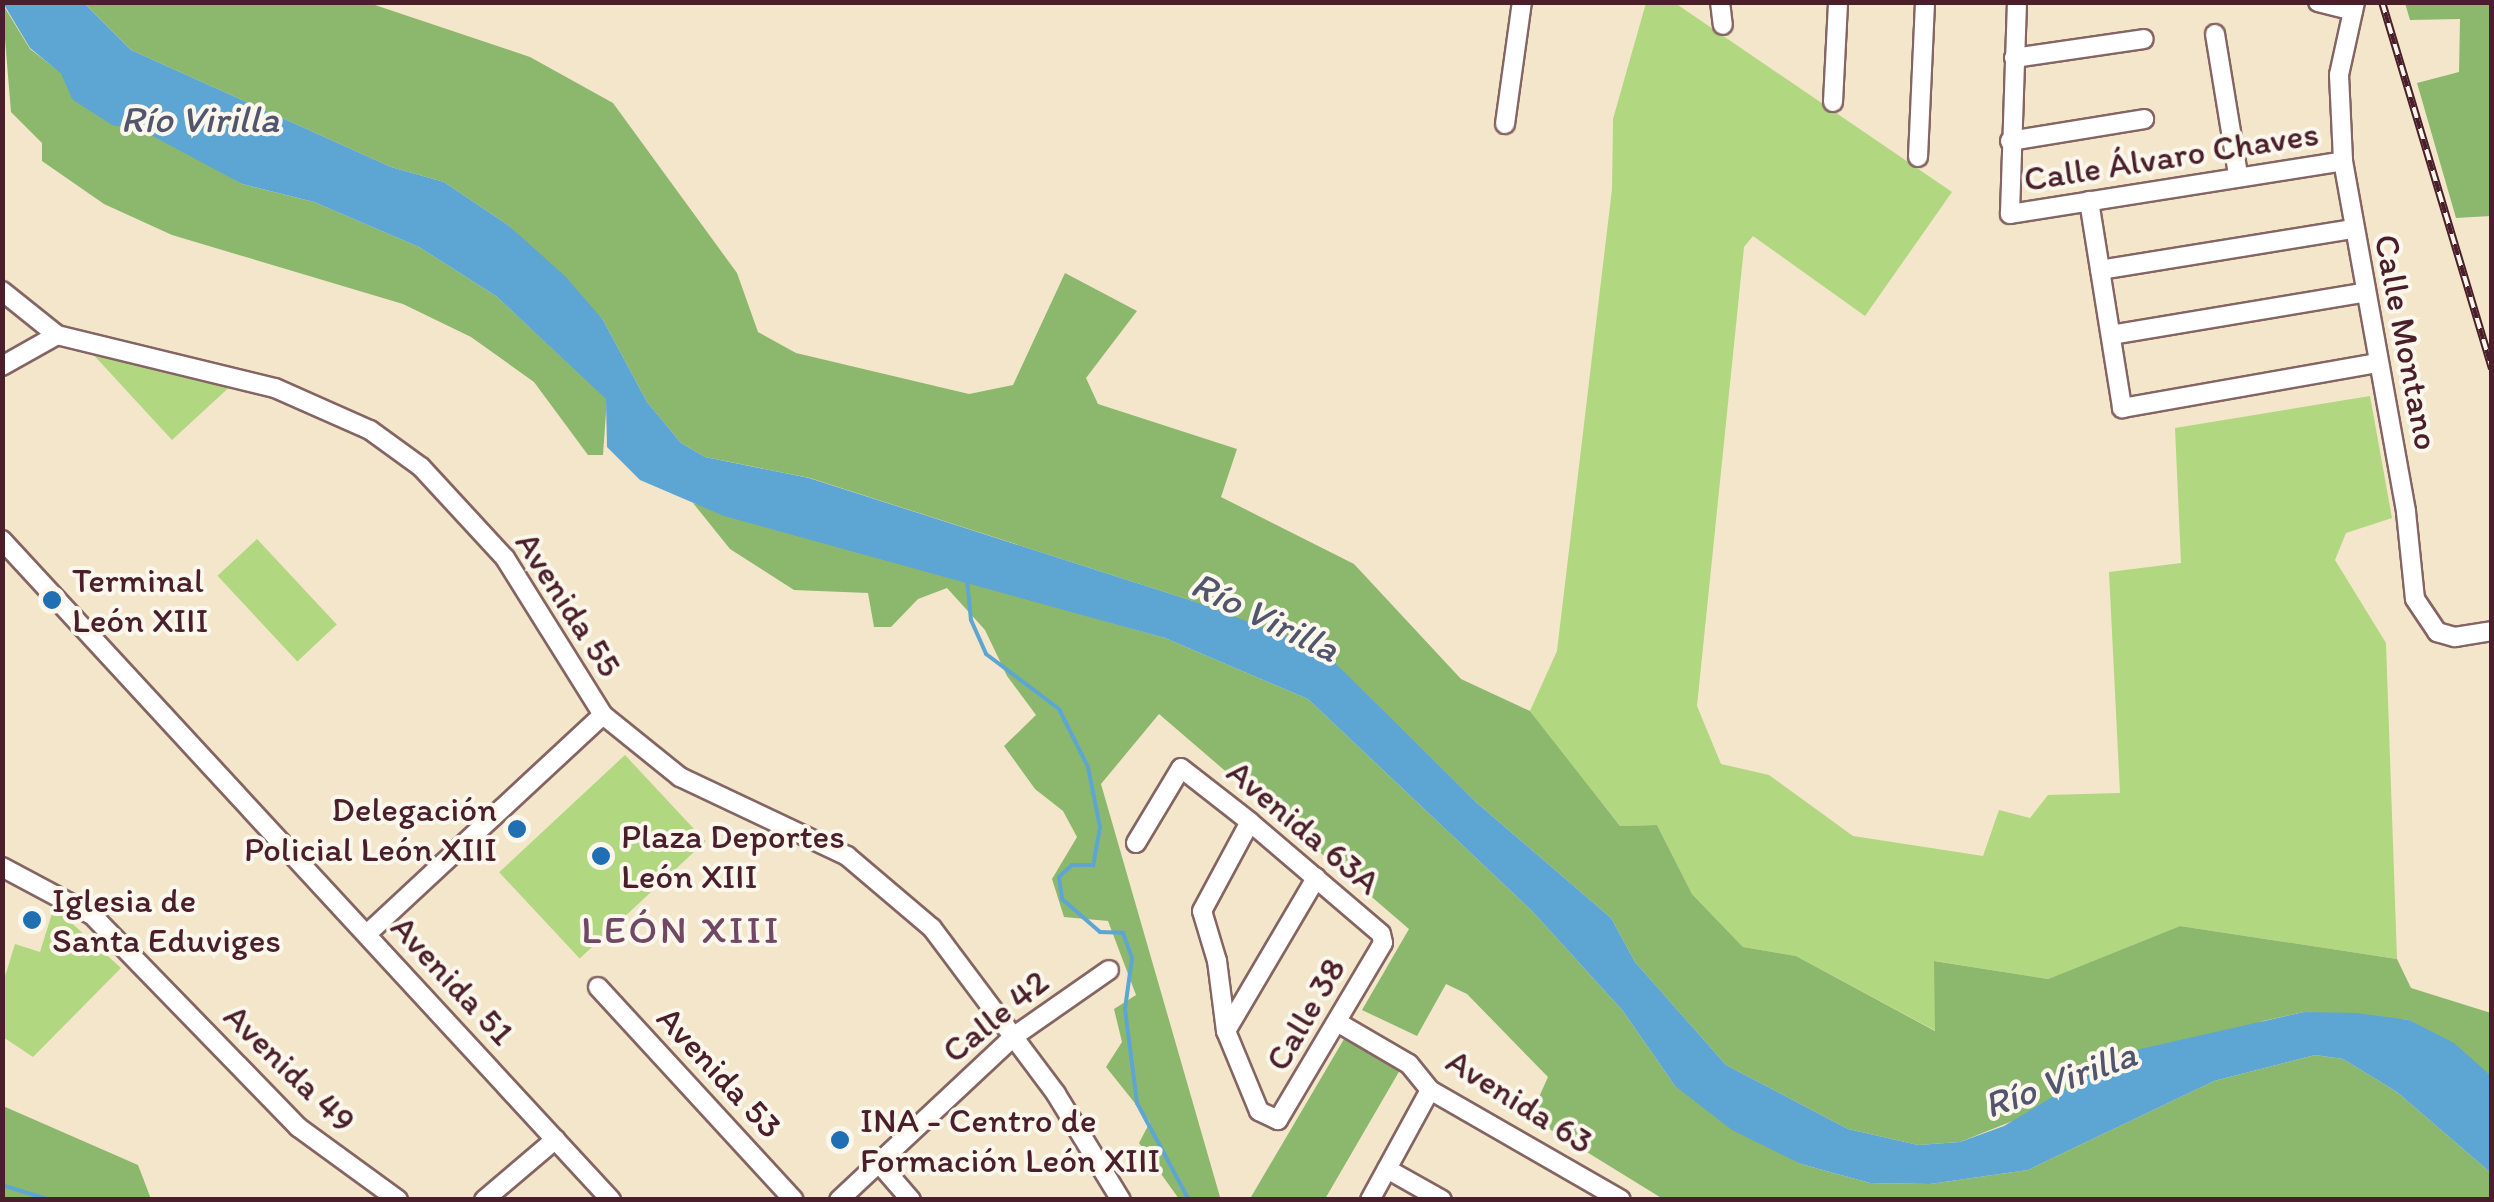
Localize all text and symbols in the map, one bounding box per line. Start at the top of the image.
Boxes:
water label: Río Virilla [121,97,279,143]
street label: Calle Álvaro Chaves [2020,112,2322,200]
street label: Calle Montano [2366,231,2448,453]
street label: Avenida 55 [507,524,631,684]
place label: Terminal León XIII [72,559,210,641]
water label: Río Virilla [1184,562,1346,672]
marker: Terminal León XIII [41,589,63,611]
street label: Avenida 63A [1219,751,1389,903]
place label: Delegación Policial León XIII [243,788,497,870]
place label: Plaza Deportes León XIII [621,815,845,897]
marker: Delegación Policial León XIII [506,818,528,840]
marker: Plaza Deportes León XIII [590,845,612,867]
place label: Iglesia de Santa Eduviges [52,879,281,961]
district label: LEÓN XIII [583,905,779,953]
street label: Avenida 51 [382,906,524,1054]
marker: Iglesia de Santa Eduviges [21,909,43,931]
street label: Calle 38 [1256,950,1354,1078]
street label: Calle 42 [933,961,1057,1071]
street label: Avenida 49 [215,995,365,1141]
street label: Avenida 53 [648,997,792,1147]
water label: Río Virilla [1978,1031,2142,1129]
street label: Avenida 63 [1439,1039,1601,1163]
place label: INA - Centro de Formación León XIII [860,1099,1162,1181]
marker: INA - Centro de Formación León XIII [829,1129,851,1151]

